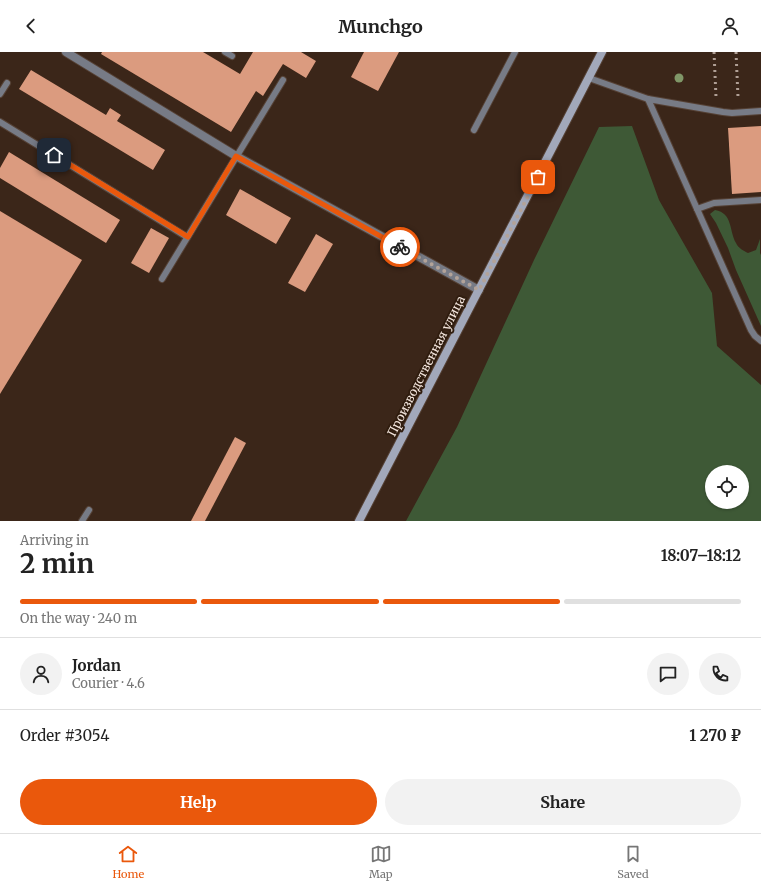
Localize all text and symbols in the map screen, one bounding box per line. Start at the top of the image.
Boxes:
icon: back [20,15,42,37]
text: Munchgo [338,15,423,38]
icon: person [719,15,741,37]
pin [37,138,71,172]
icon: home [43,144,65,166]
pin [521,160,555,194]
icon: bag [527,166,549,188]
courier [380,227,420,267]
icon: bike [389,236,411,258]
street label: Производственная улица [384,293,468,439]
map controls [705,465,749,509]
button: locate [705,465,749,509]
text: Arriving in [20,532,89,549]
text: 18:07–18:12 [661,546,741,565]
text: 2 min [20,547,94,580]
text: On the way · 240 m [20,610,137,627]
button: person [20,653,62,695]
button: chat [647,653,689,695]
button: phone [699,653,741,695]
text: Jordan [72,656,121,675]
text: Courier · 4.6 [72,675,145,692]
text: Order #3054 [20,726,110,745]
text: 1 270 ₽ [689,726,741,745]
button: Help [20,779,377,825]
button: Share [385,779,741,825]
tab: Home [112,843,144,881]
tab: Map [369,843,392,881]
tab: Saved [617,843,649,881]

